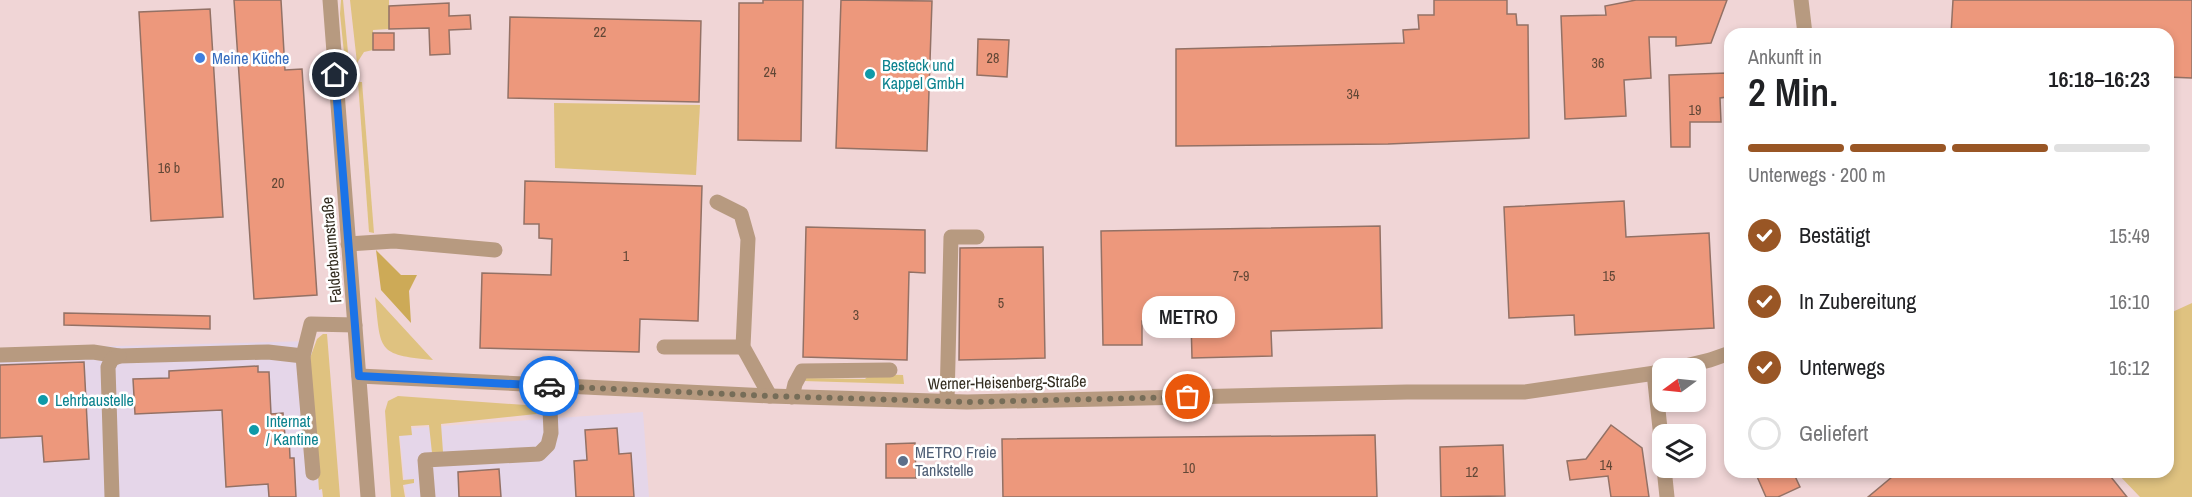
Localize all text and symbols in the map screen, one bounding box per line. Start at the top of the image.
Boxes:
house number: 22 [594,23,606,41]
text: Ankunft in [1748,43,1822,70]
place label: Meine Küche [212,47,289,69]
pin [309,49,360,100]
house number: 28 [987,49,999,67]
marker: Meine Küche [193,51,207,65]
place label: Besteck und Kappel GmbH [882,54,964,94]
house number: 36 [1592,54,1604,72]
icon: home [318,58,351,91]
house number: 24 [764,63,777,81]
text: 16:18–16:23 [2048,64,2150,94]
text: 2 Min. [1748,66,1838,118]
marker: Besteck und Kappel GmbH [863,67,877,81]
house number: 34 [1347,85,1360,103]
house number: 19 [1689,101,1701,119]
house number: 16 b [158,159,180,177]
text: Unterwegs · 200 m [1748,161,1886,188]
house number: 20 [272,174,284,192]
street label: Falderbaumstraße [315,196,347,304]
icon: check [1748,219,1781,252]
text: Bestätigt [1799,220,1870,250]
text: 15:49 [2109,222,2150,249]
house number: 1 [623,247,630,265]
house number: 7-9 [1233,267,1249,285]
house number: 15 [1603,267,1615,285]
icon: check [1748,285,1781,318]
text: In Zubereitung [1799,286,1916,316]
text: 16:10 [2109,288,2150,315]
house number: 5 [998,294,1004,312]
callout: METRO [1142,295,1234,337]
text: METRO [1159,303,1218,330]
house number: 3 [853,306,859,324]
icon: check [1748,351,1781,384]
text: Unterwegs [1799,352,1885,382]
text: 16:12 [2109,354,2150,381]
courier [519,356,579,416]
north arrow [1652,358,1706,412]
map controls [1652,358,1706,478]
icon: car [533,370,566,403]
street label: Werner-Heisenberg-Straße [927,370,1087,394]
pin [1162,371,1213,422]
icon: bag [1171,380,1204,413]
place label: Lehrbaustelle [55,389,134,411]
marker: Lehrbaustelle [36,393,50,407]
place label: Internat / Kantine [266,410,319,450]
text: Geliefert [1799,418,1868,448]
marker: Internat / Kantine [247,423,261,437]
button: layers [1652,424,1706,478]
place label: METRO Freie Tankstelle [915,441,997,481]
marker: METRO Freie Tankstelle [896,454,910,468]
house number: 14 [1600,456,1613,474]
house number: 10 [1183,459,1195,477]
house number: 12 [1466,463,1478,481]

